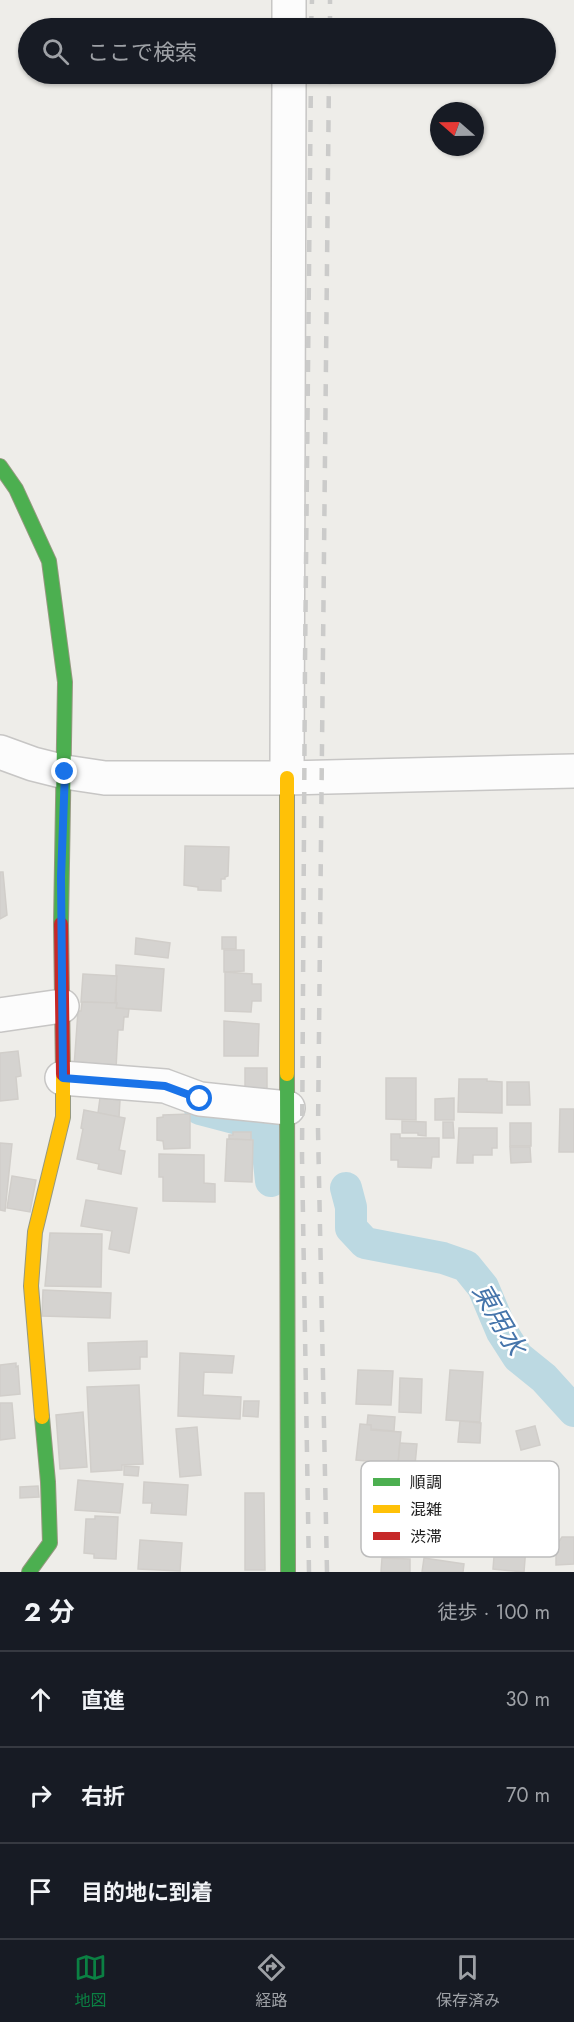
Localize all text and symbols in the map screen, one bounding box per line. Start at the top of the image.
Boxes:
search box [18,18,556,84]
icon: search [39,35,72,68]
text: ここで検索 [87,36,197,68]
north arrow [430,102,484,156]
route end [51,758,77,784]
route start [186,1085,212,1111]
water label: 東用水 [463,1276,536,1365]
legend [361,1461,559,1557]
text: 順調 [410,1471,442,1494]
text: 混雑 [410,1498,442,1521]
text: 渋滞 [410,1525,442,1548]
text: 2 分 [24,1593,75,1631]
text: 徒歩 · 100 m [437,1598,550,1627]
icon: ahead [24,1683,57,1716]
text: 直進 [81,1684,125,1716]
text: 30 m [505,1685,550,1714]
icon: right [24,1779,57,1812]
text: 右折 [81,1780,125,1812]
text: 70 m [506,1781,550,1810]
icon: arrive [24,1875,57,1908]
text: 目的地に到着 [81,1876,213,1908]
tab: 地図 [74,1951,107,2012]
tab: 経路 [255,1951,288,2012]
tab: 保存済み [436,1951,500,2012]

